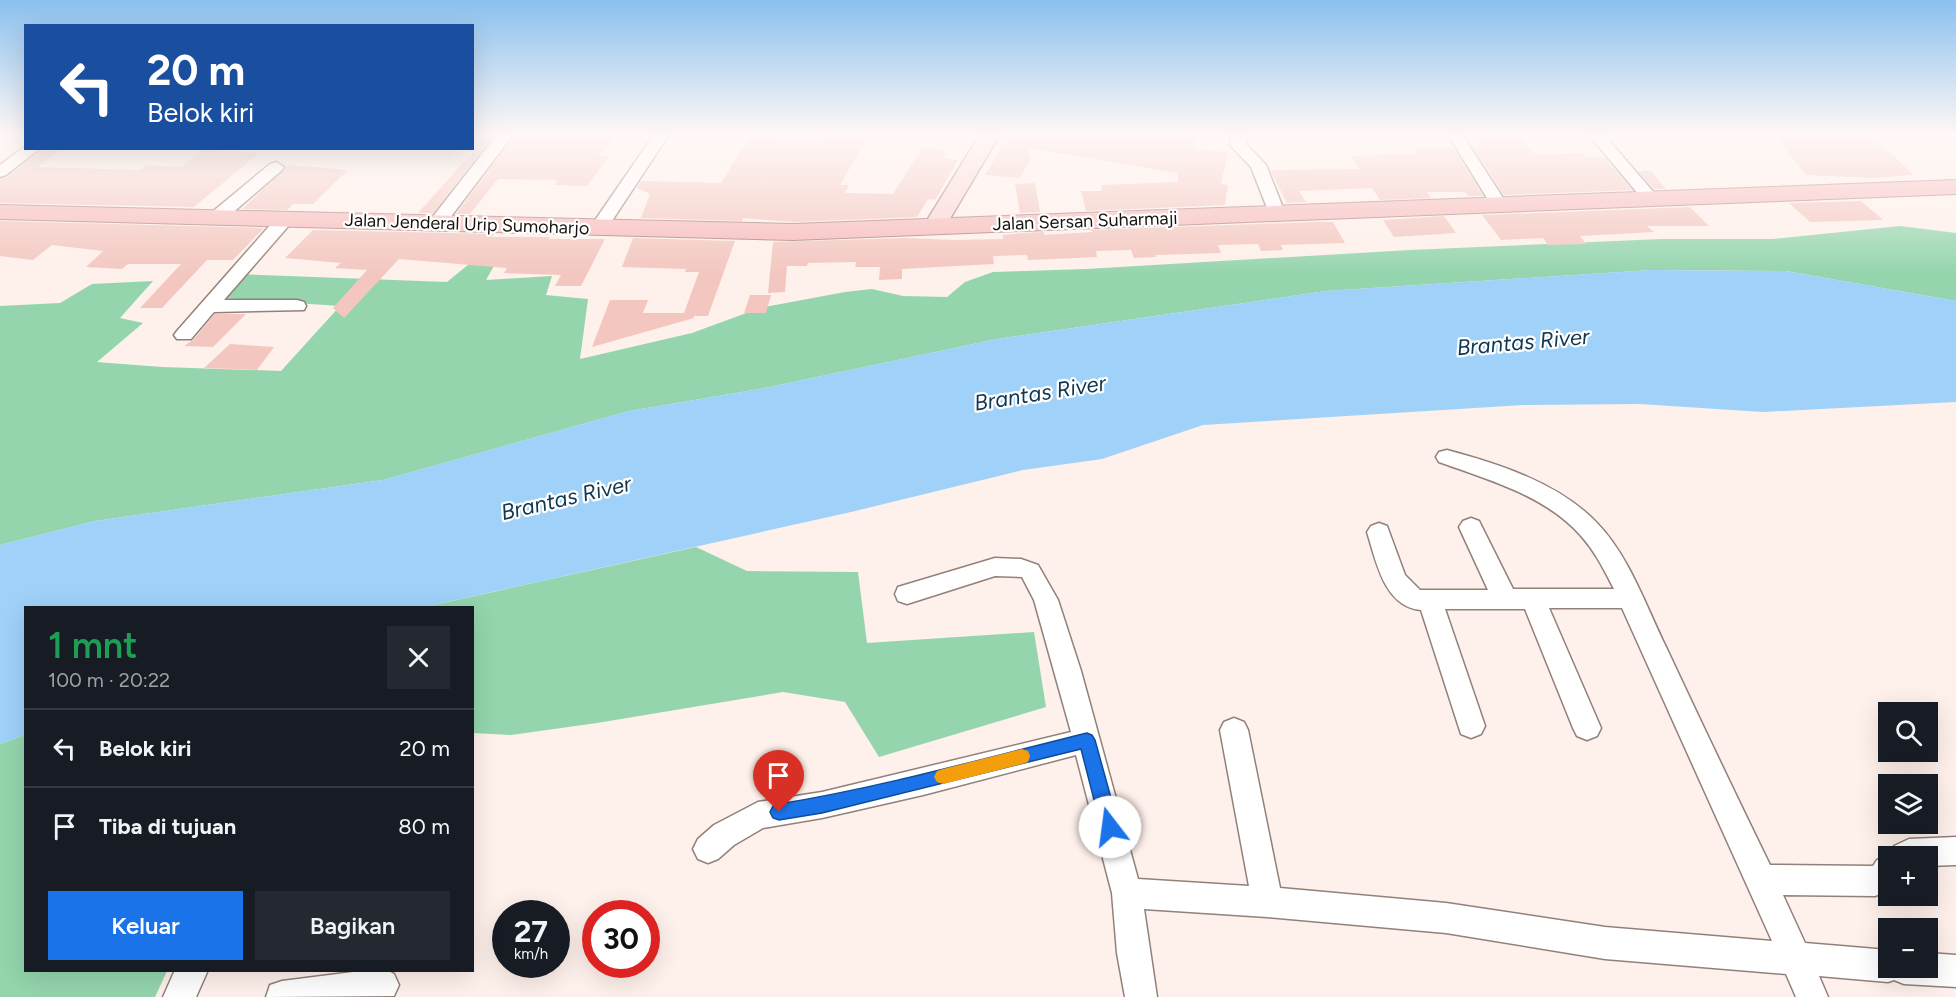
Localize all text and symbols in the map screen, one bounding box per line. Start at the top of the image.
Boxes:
text: 20 m [147,45,245,96]
icon: left [48,48,126,126]
text: Belok kiri [147,96,254,129]
street label: Jalan Sersan Suharmaji [992,207,1178,235]
street label: Jalan Jenderal Urip Sumoharjo [344,209,590,239]
water label: Brantas River [1456,323,1592,361]
water label: Brantas River [972,369,1109,417]
water label: Brantas River [498,470,635,526]
text: 1 mnt [48,624,137,667]
button: close [387,626,450,689]
text: 100 m · 20:22 [48,668,170,692]
map controls [1878,702,1938,978]
button: search [1878,702,1938,762]
icon: left [48,732,81,765]
text: Belok kiri [99,735,192,762]
text: 20 m [399,735,450,762]
pin [753,750,804,812]
icon: arrive [762,759,795,792]
button: layers [1878,774,1938,834]
position arrow [1078,795,1142,859]
icon: arrive [48,810,81,843]
text: Tiba di tujuan [99,813,236,840]
text: 80 m [398,813,450,840]
button: + [1878,846,1938,906]
button: Keluar [48,891,243,960]
button: Bagikan [255,891,450,960]
speed limit sign: 30 [582,900,660,978]
text: 27 [514,913,548,950]
button: − [1878,918,1938,978]
text: km/h [514,945,548,963]

